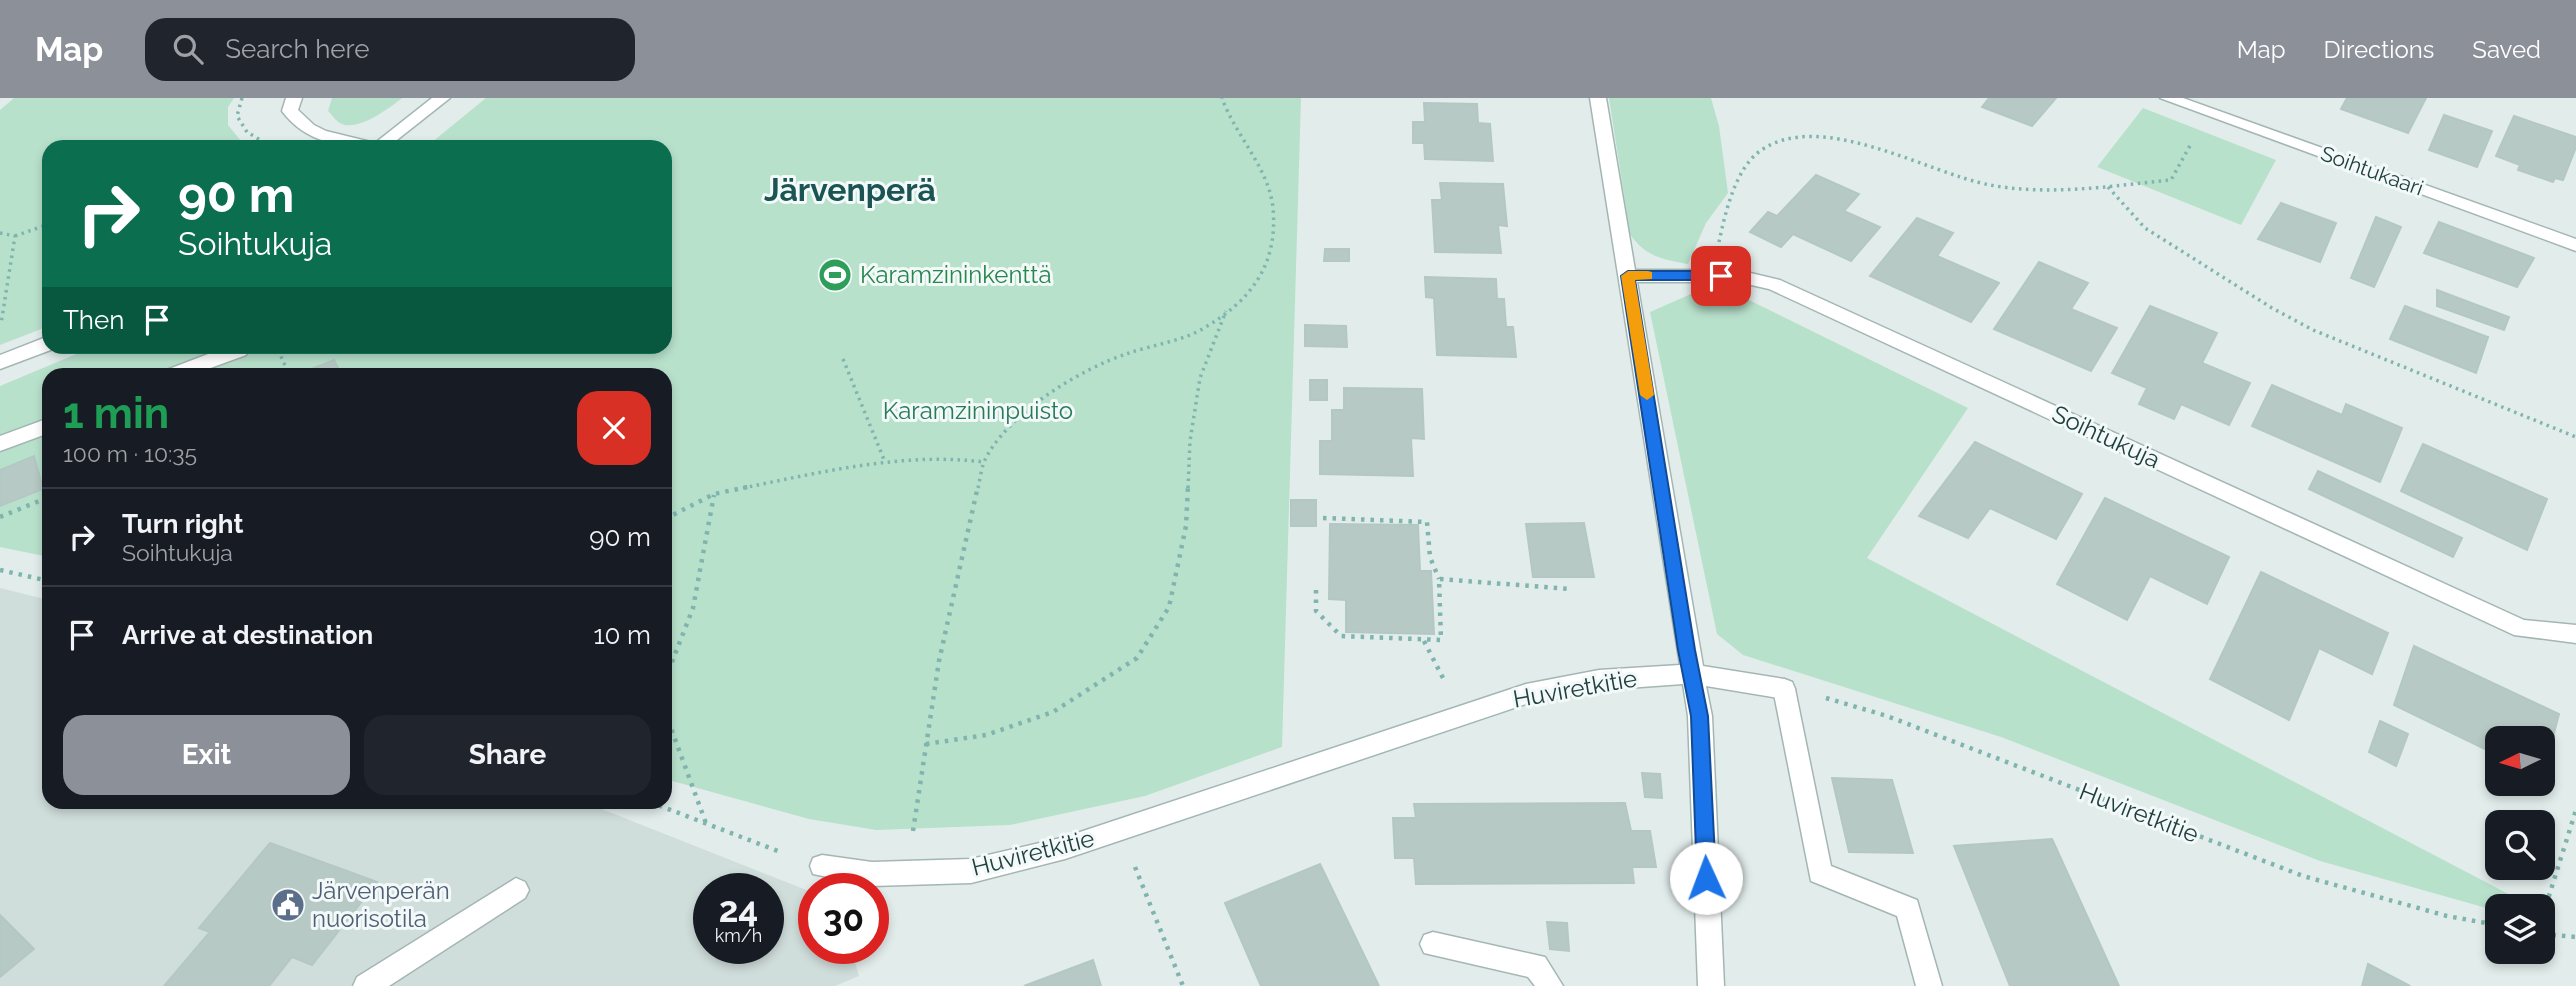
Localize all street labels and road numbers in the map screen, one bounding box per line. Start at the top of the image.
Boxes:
street label: Soihtukaari [2317,140,2427,201]
street label: Soihtukuja [2048,399,2165,474]
street label: Huviretkitie [1511,663,1639,714]
street label: Huviretkitie [2075,777,2203,849]
street label: Huviretkitie [969,823,1097,882]

